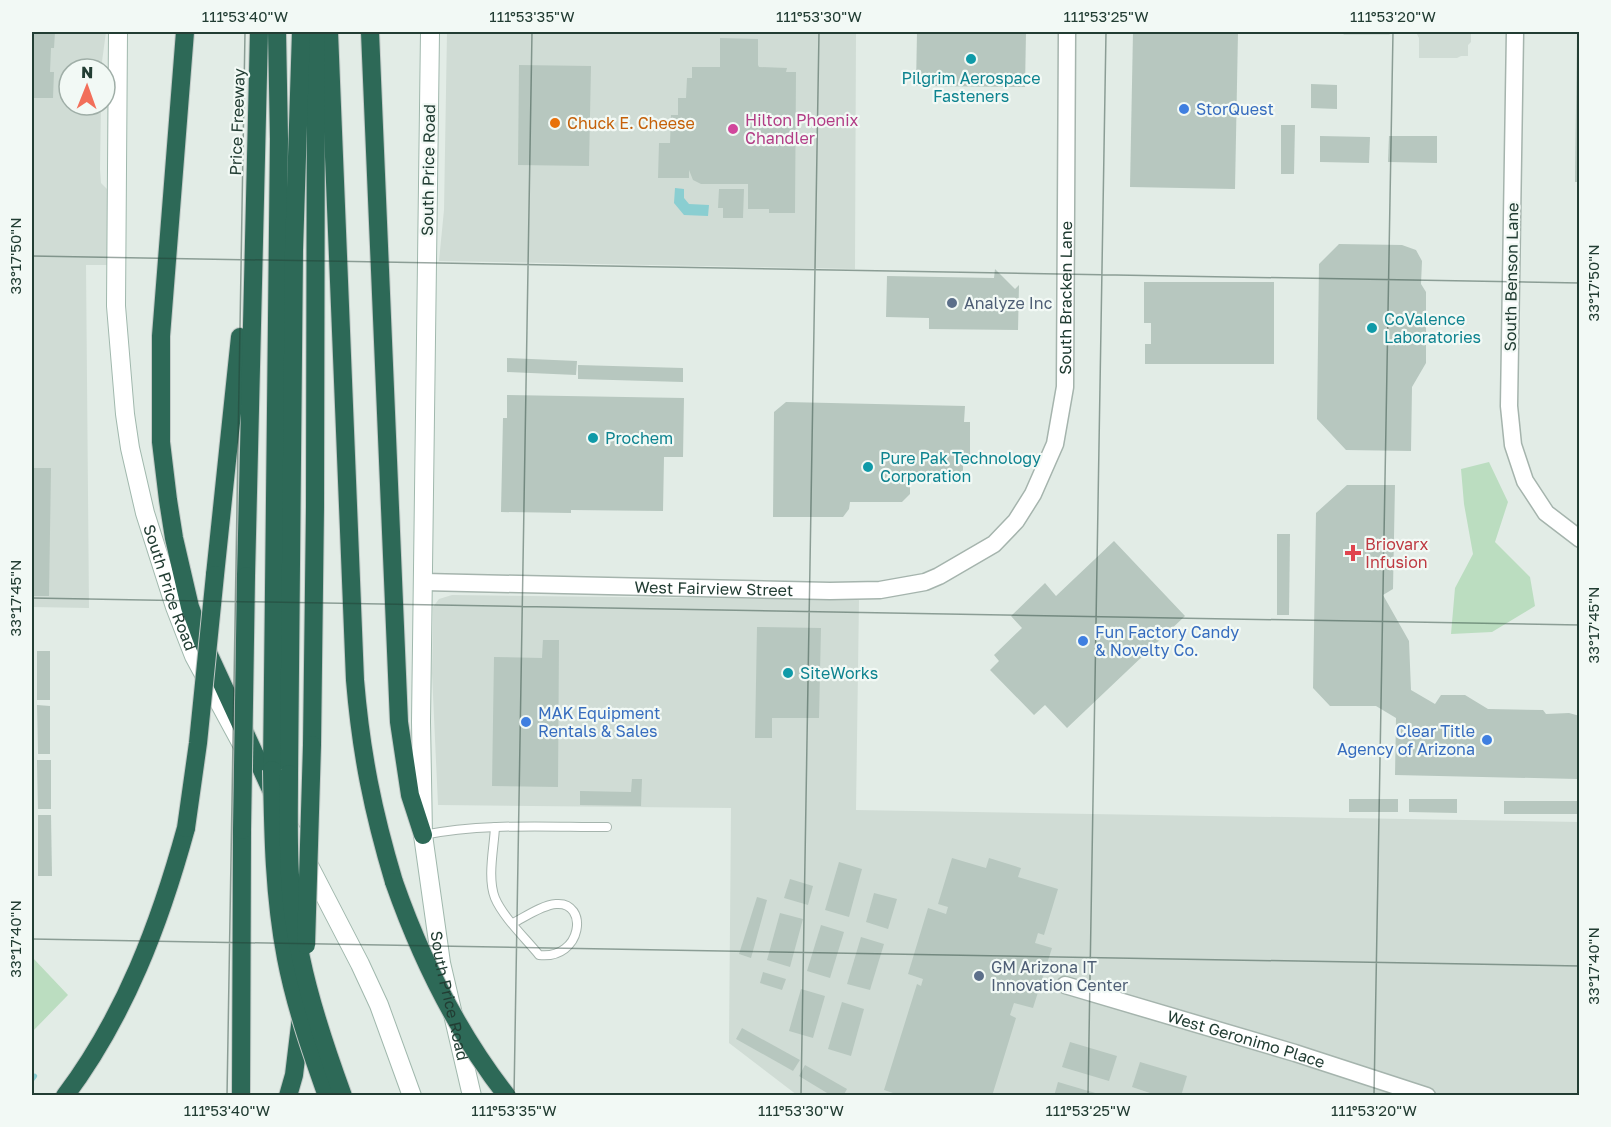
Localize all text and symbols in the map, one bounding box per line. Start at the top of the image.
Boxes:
text: 111°53'40"W [202,7,288,25]
text: 111°53'35"W [489,7,575,25]
text: 111°53'30"W [776,7,862,25]
text: 111°53'25"W [1063,7,1149,25]
text: 111°53'20"W [1350,7,1436,25]
marker: Pilgrim Aerospace Fasteners [964,52,978,66]
north arrow [57,57,117,117]
text: N [81,62,94,82]
street label: Price Freeway [225,68,249,176]
place label: Pilgrim Aerospace Fasteners [901,68,1041,106]
place label: StorQuest [1196,99,1274,119]
marker: StorQuest [1177,102,1191,116]
street label: South Price Road [417,104,439,236]
place label: Hilton Phoenix Chandler [745,110,858,148]
place label: Chuck E. Cheese [567,113,695,133]
marker: Chuck E. Cheese [548,116,562,130]
marker: Hilton Phoenix Chandler [726,122,740,136]
street label: South Benson Lane [1500,202,1522,352]
text: 33°17'50"N [6,217,24,295]
street label: South Bracken Lane [1055,221,1076,375]
text: 33°17'50"N [1584,244,1602,322]
place label: Analyze Inc [964,293,1053,313]
marker: Analyze Inc [945,296,959,310]
place label: CoValence Laboratories [1384,309,1481,347]
marker: CoValence Laboratories [1365,321,1379,335]
place label: Prochem [605,428,673,448]
marker: Prochem [586,431,600,445]
place label: Pure Pak Technology Corporation [880,448,1041,486]
marker: Pure Pak Technology Corporation [861,460,875,474]
street label: South Price Road [139,522,201,653]
place label: Briovarx Infusion [1365,534,1428,572]
marker: Briovarx Infusion [1346,546,1360,560]
text: 33°17'45"N [6,559,24,637]
street label: West Fairview Street [634,577,794,600]
text: 33°17'45"N [1584,586,1602,664]
place label: Fun Factory Candy & Novelty Co. [1095,622,1239,660]
marker: Fun Factory Candy & Novelty Co. [1076,634,1090,648]
place label: SiteWorks [800,663,878,683]
marker: SiteWorks [781,666,795,680]
place label: MAK Equipment Rentals & Sales [538,703,660,741]
marker: MAK Equipment Rentals & Sales [519,715,533,729]
place label: Clear Title Agency of Arizona [1337,721,1475,759]
marker: Clear Title Agency of Arizona [1480,733,1494,747]
text: 33°17'40"N [6,900,24,978]
text: 33°17'40"N [1584,927,1602,1005]
street label: South Price Road [427,930,473,1062]
place label: GM Arizona IT Innovation Center [991,957,1128,995]
marker: GM Arizona IT Innovation Center [972,969,986,983]
street label: West Geronimo Place [1165,1006,1328,1072]
text: 111°53'40"W [184,1101,270,1119]
text: 111°53'35"W [471,1101,557,1119]
text: 111°53'30"W [758,1101,844,1119]
text: 111°53'25"W [1045,1101,1131,1119]
text: 111°53'20"W [1331,1101,1417,1119]

